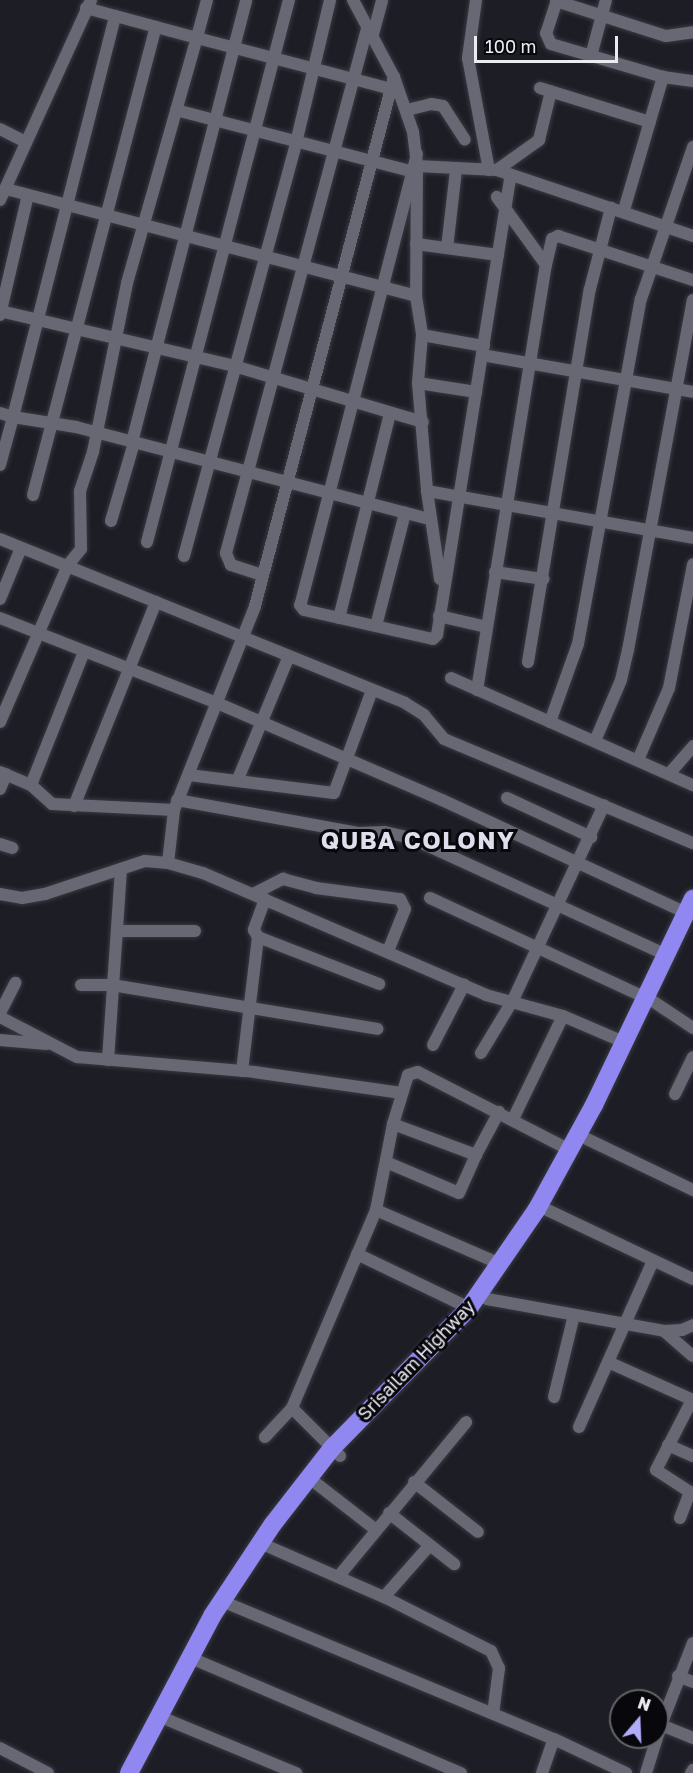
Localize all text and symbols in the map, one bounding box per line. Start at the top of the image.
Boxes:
scale bar [477,24,621,62]
text: 100 m [485,35,536,57]
district label: QUBA COLONY [321,826,515,854]
street label: Srisailam Highway [353,1295,479,1425]
north arrow [609,1689,669,1749]
text: N [635,1692,653,1715]

